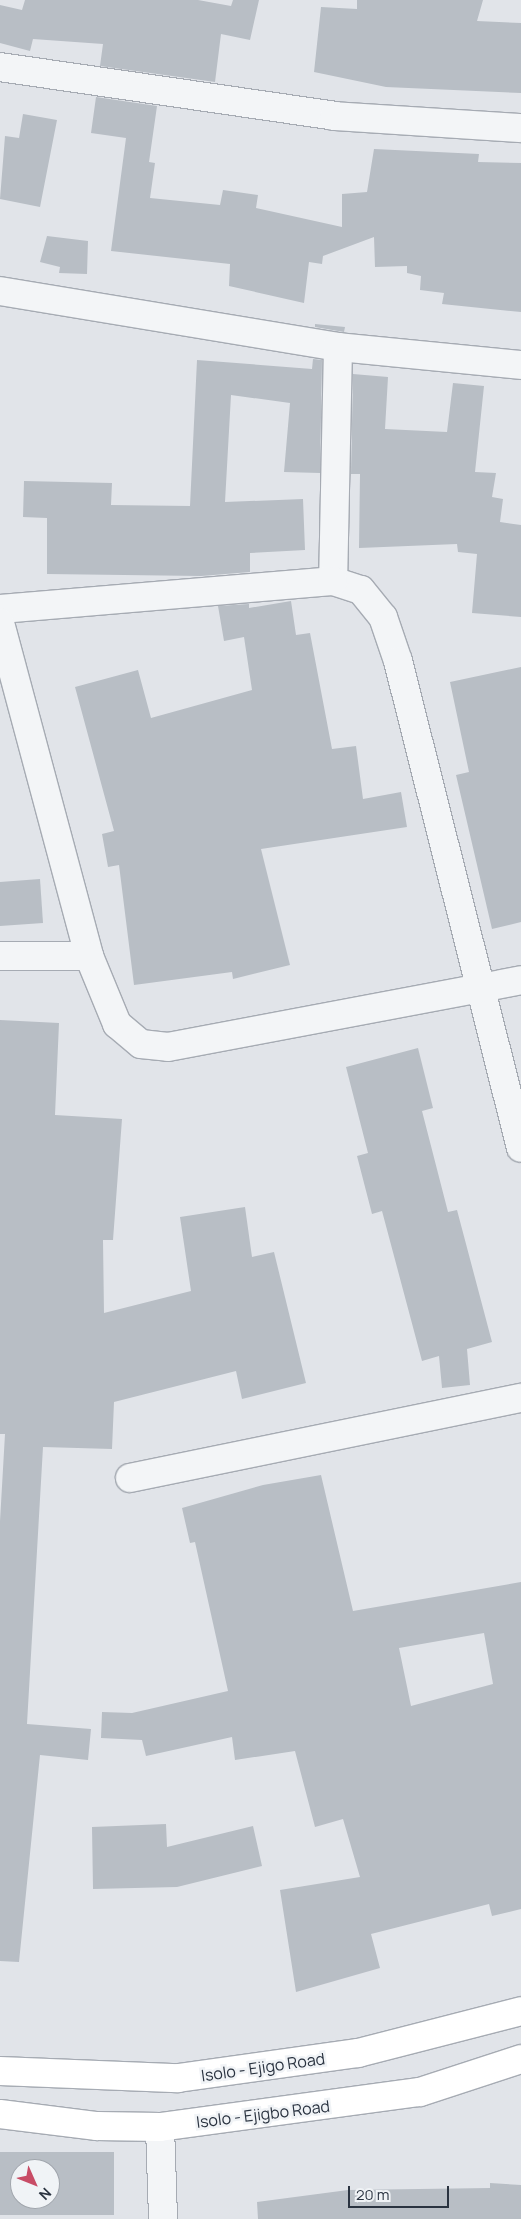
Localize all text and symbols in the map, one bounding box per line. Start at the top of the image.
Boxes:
street label: Isolo - Ejigo Road [200,2049,326,2085]
street label: Isolo - Ejigbo Road [195,2096,331,2132]
north arrow [10,2159,60,2209]
scale bar [351,2176,452,2208]
text: N [35,2184,56,2204]
text: 20 m [356,2184,389,2205]

